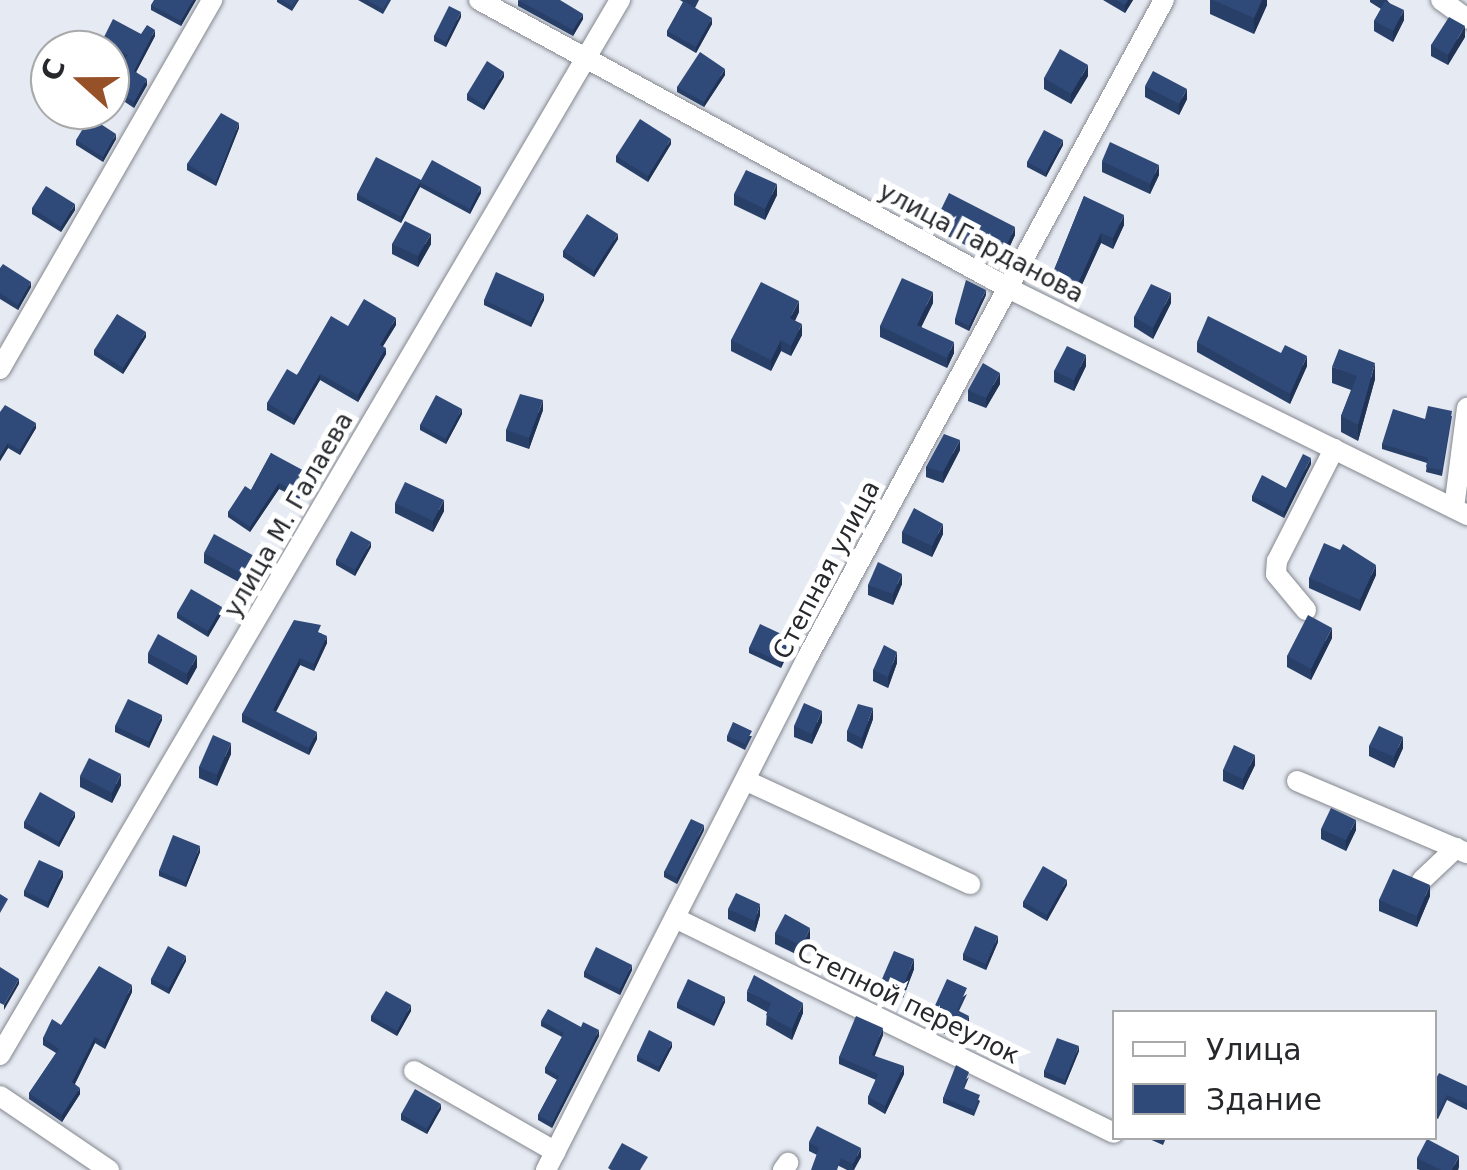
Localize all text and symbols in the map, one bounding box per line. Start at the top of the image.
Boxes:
north arrow [30,30,130,130]
text: С [34,54,72,85]
street label: улица Гарданова [873,176,1089,310]
street label: улица М. Галаева [218,407,360,623]
street label: Степная улица [767,476,887,664]
street label: Степной переулок [792,937,1024,1071]
legend [1112,1010,1437,1140]
text: Улица [1206,1032,1302,1067]
text: Здание [1206,1082,1322,1117]

